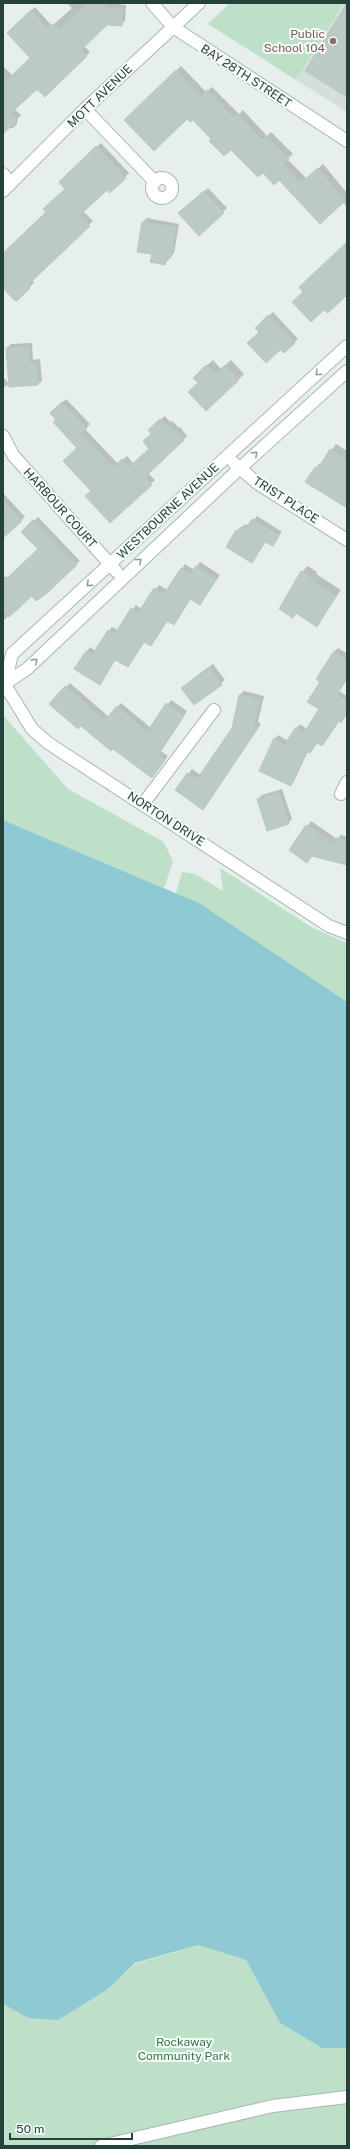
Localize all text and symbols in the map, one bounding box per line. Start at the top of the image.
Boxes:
place label: Public School 104 [264,27,325,55]
marker: Public School 104 [328,36,338,46]
street label: BAY 28TH STREET [198,41,294,111]
street label: MOTT AVENUE [65,62,135,130]
one-way arrow [316,368,323,375]
one-way arrow [250,451,258,458]
street label: WESTBOURNE AVENUE [114,460,222,562]
street label: HARBOUR COURT [21,465,99,551]
street label: TRIST PLACE [251,474,321,526]
one-way arrow [134,559,142,566]
one-way arrow [86,580,94,587]
one-way arrow [30,658,38,666]
street label: NORTON DRIVE [125,789,207,849]
park label: Rockaway Community Park [138,2035,230,2063]
scale bar [10,2115,132,2141]
text: 50 m [16,2122,44,2136]

